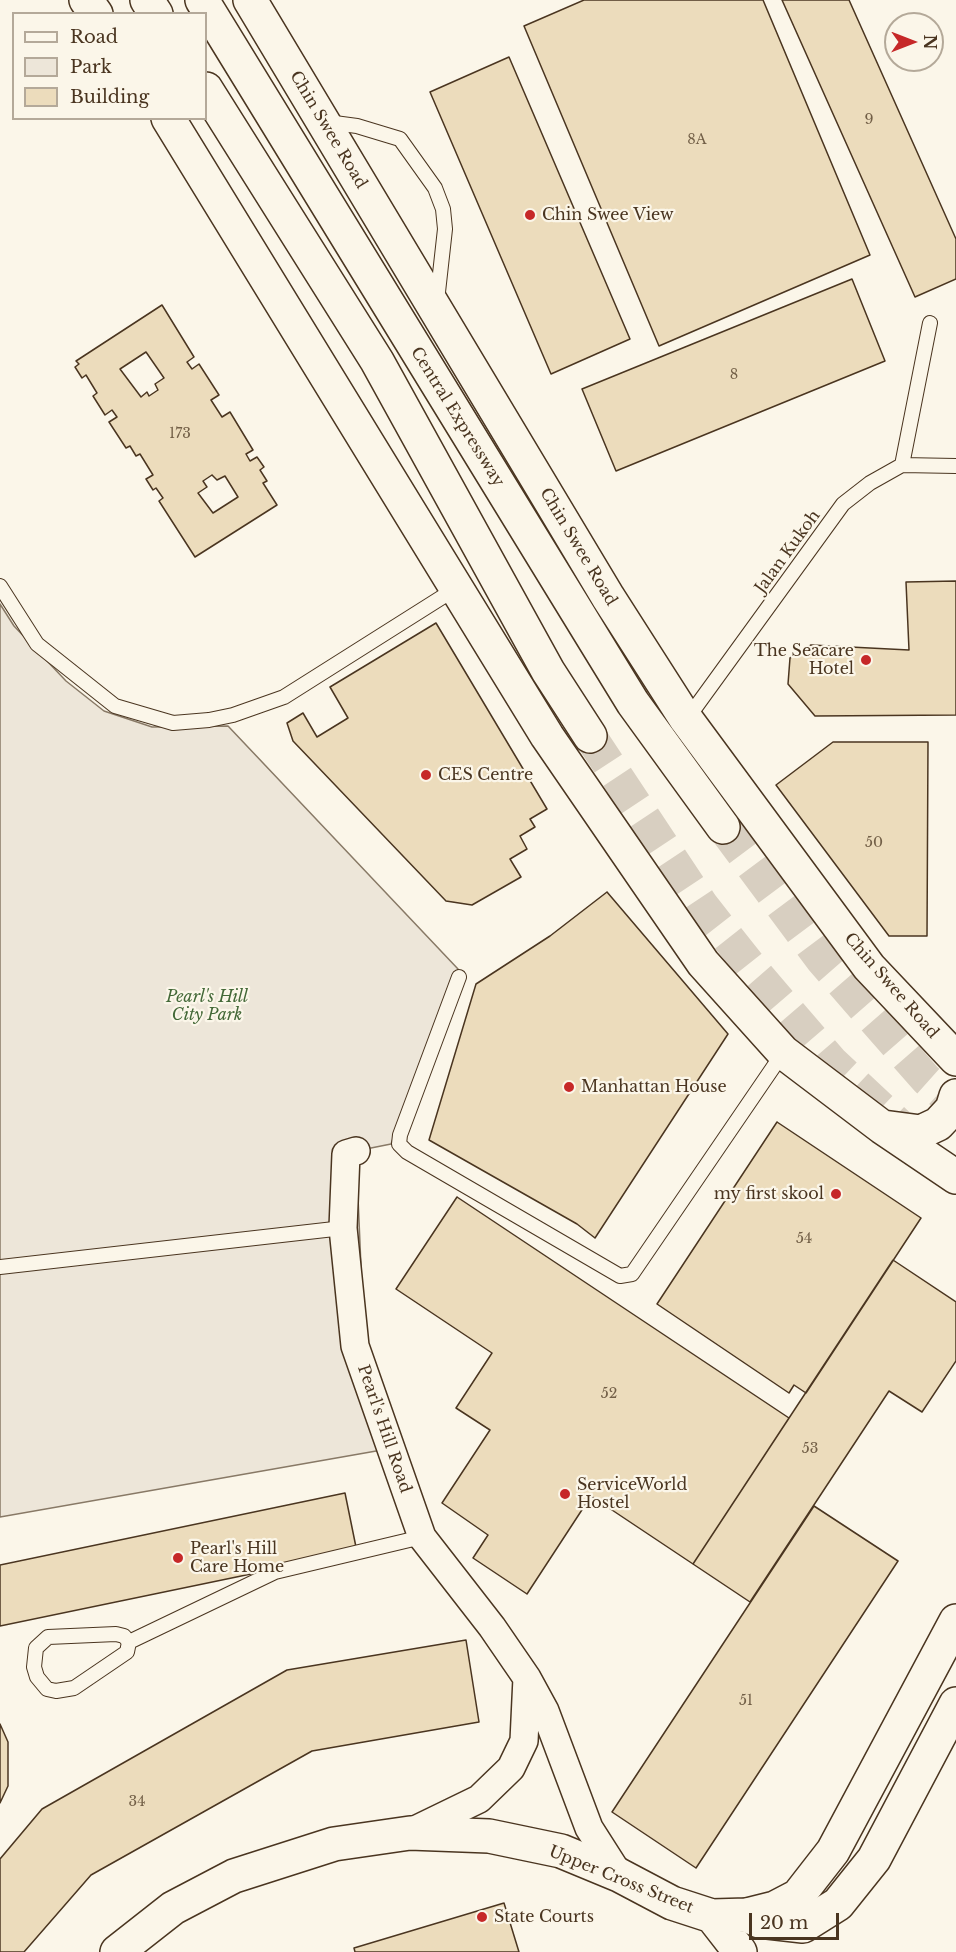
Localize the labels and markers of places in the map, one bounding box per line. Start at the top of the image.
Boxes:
place label: Chin Swee View [542,205,674,225]
marker: Chin Swee View [523,208,537,222]
place label: The Seacare Hotel [754,641,854,679]
marker: The Seacare Hotel [859,653,873,667]
place label: CES Centre [438,765,533,785]
marker: CES Centre [419,768,433,782]
place label: Manhattan House [581,1077,727,1097]
marker: Manhattan House [562,1080,576,1094]
place label: my first skool [714,1184,824,1204]
marker: my first skool [829,1187,843,1201]
place label: ServiceWorld Hostel [577,1475,687,1513]
marker: ServiceWorld Hostel [558,1487,572,1501]
place label: Pearl's Hill Care Home [190,1539,284,1577]
marker: Pearl's Hill Care Home [171,1551,185,1565]
place label: State Courts [494,1907,594,1927]
marker: State Courts [475,1910,489,1924]

